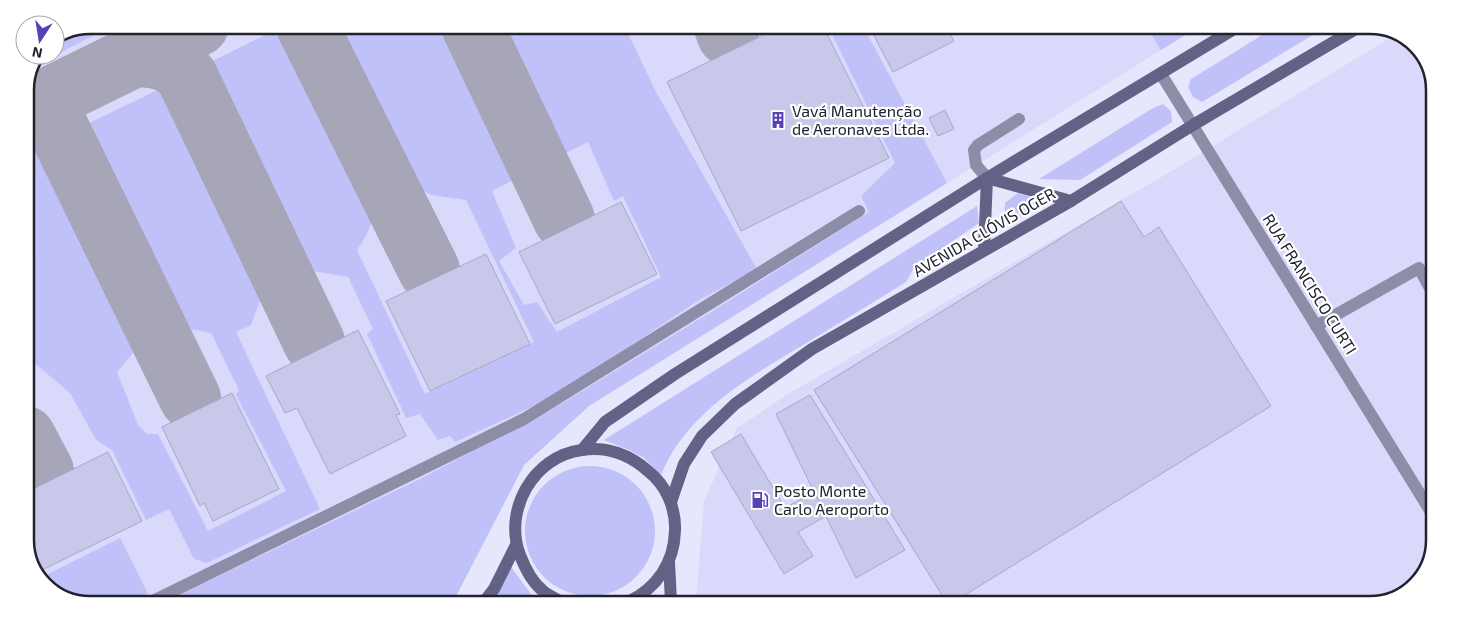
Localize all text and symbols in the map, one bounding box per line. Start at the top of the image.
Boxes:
north arrow [15,15,65,65]
text: N [30,44,44,63]
place label: Vavá Manutenção de Aeronaves Ltda. [792,101,929,138]
building icon: Vavá Manutenção de Aeronaves Ltda. [768,110,788,130]
street label: AVENIDA CLÓVIS OGER [909,183,1058,280]
street label: RUA FRANCISCO CURTI [1259,210,1361,357]
place label: Posto Monte Carlo Aeroporto [774,481,889,518]
fuel station icon: Posto Monte Carlo Aeroporto [750,490,770,510]

